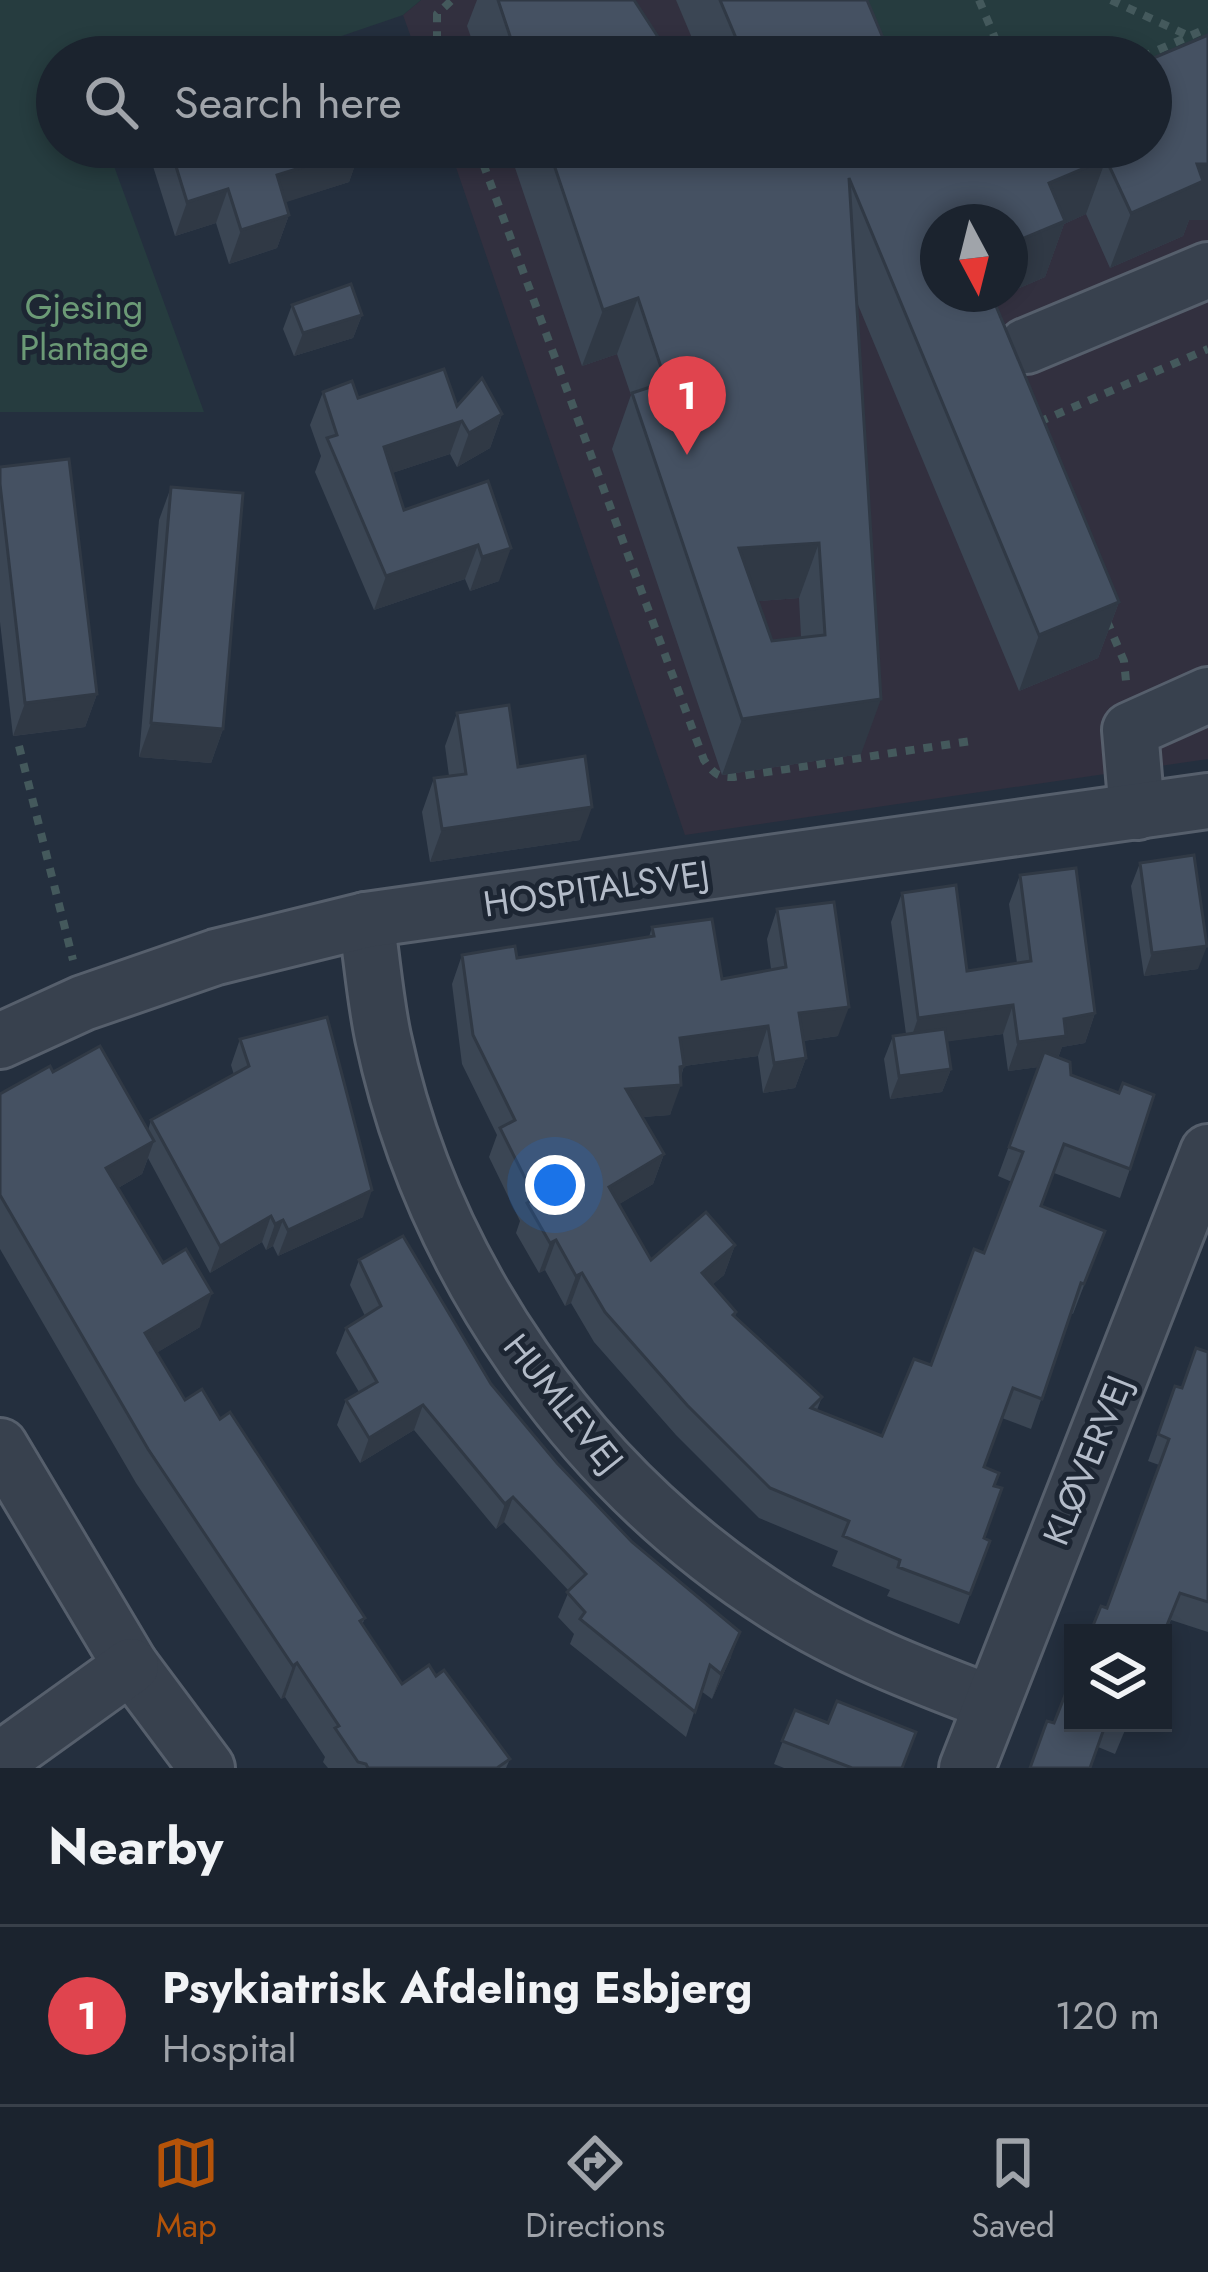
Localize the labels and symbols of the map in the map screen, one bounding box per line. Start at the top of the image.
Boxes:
north arrow [920,204,1028,312]
park label: Gjesing Plantage [19,280,149,373]
pin: 1 [648,356,726,455]
street label: HOSPITALSVEJ [480,846,712,930]
your location [525,1155,585,1215]
street label: HUMLEVEJ [492,1322,636,1484]
street label: KLØVERVEJ [1029,1367,1145,1553]

